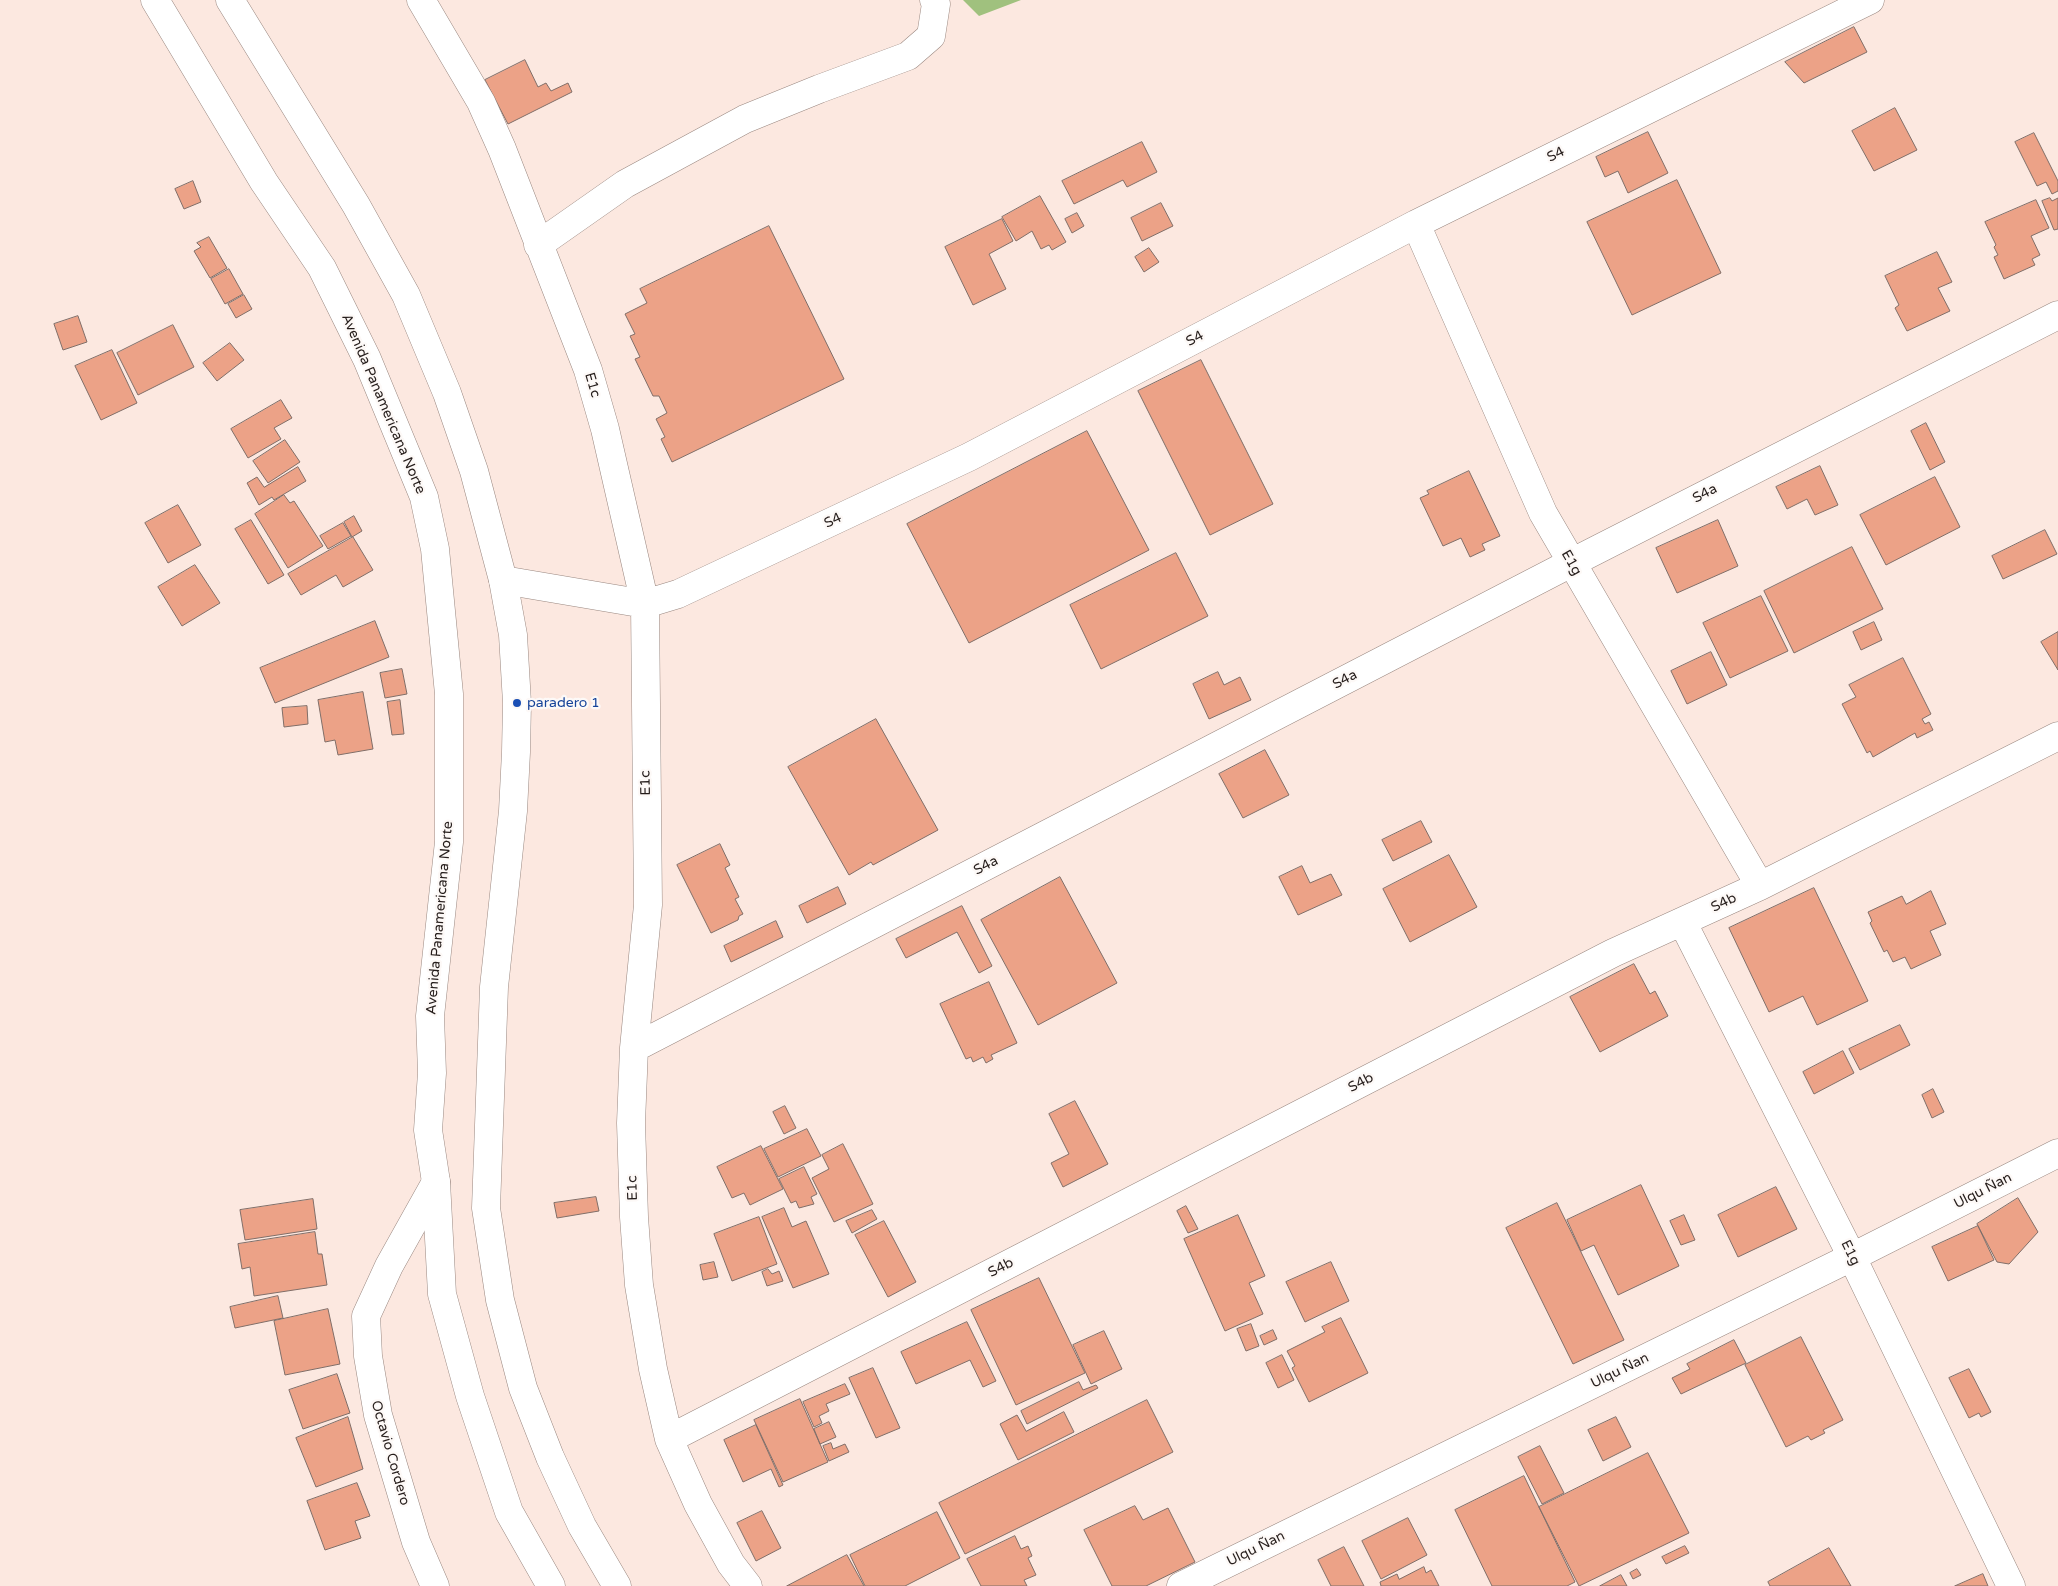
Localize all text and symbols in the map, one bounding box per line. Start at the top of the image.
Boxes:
street label: S4 [1544,144,1568,166]
street label: Avenida Panamericana Norte [337,311,429,497]
street label: S4 [1183,327,1207,351]
street label: E1c [580,371,604,399]
street label: S4a [1690,481,1720,507]
street label: S4 [822,510,844,532]
street label: E1g [1557,547,1585,579]
street label: S4a [1330,667,1360,693]
place label: paradero 1 [527,695,600,711]
marker: paradero 1 [511,697,523,709]
street label: E1c [637,770,655,796]
street label: Avenida Panamericana Norte [423,821,457,1015]
street label: S4a [971,853,1001,879]
street label: S4b [1709,890,1739,916]
street label: S4b [1345,1070,1377,1096]
street label: Ulqu Ñan [1951,1169,2015,1213]
street label: E1c [624,1175,642,1201]
street label: E1g [1837,1237,1863,1269]
street label: S4b [985,1255,1017,1281]
street label: Ulqu Ñan [1588,1350,1652,1392]
street label: Octavio Cordero [367,1399,413,1507]
street label: Ulqu Ñan [1224,1528,1288,1570]

